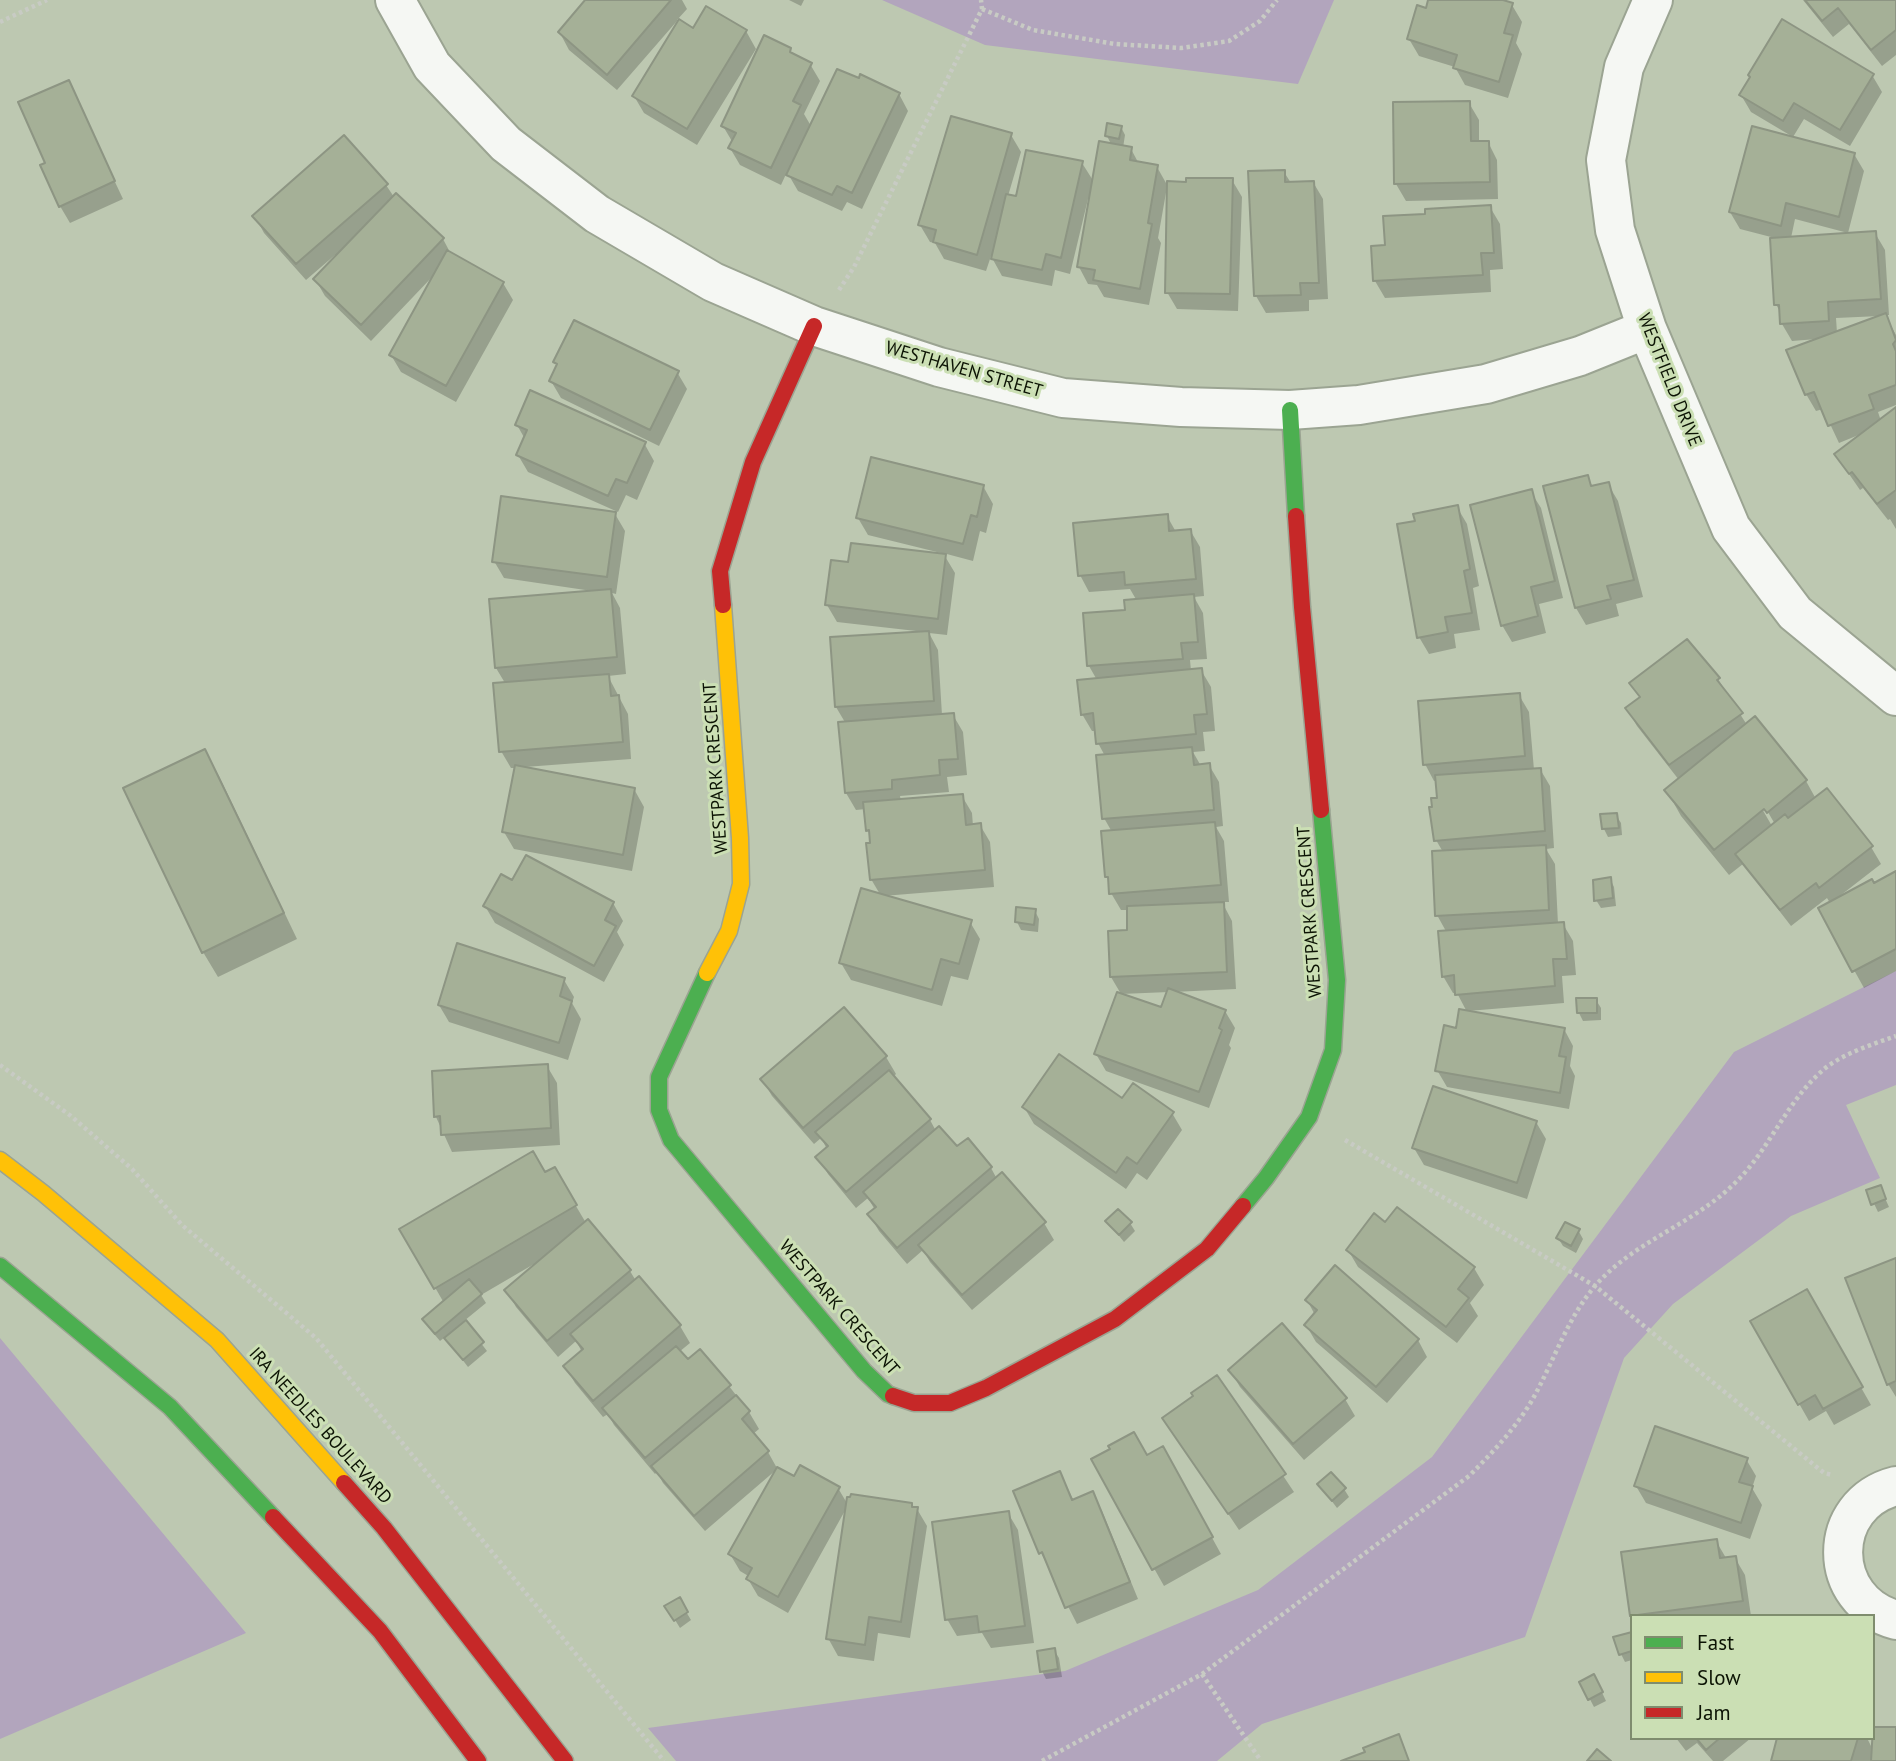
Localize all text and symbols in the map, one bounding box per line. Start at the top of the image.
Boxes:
street label: WESTFIELD DRIVE [1632,310,1706,450]
street label: WESTHAVEN STREET [883,337,1045,403]
street label: WESTPARK CRESCENT [699,681,733,855]
street label: WESTPARK CRESCENT [1293,825,1327,999]
street label: WESTPARK CRESCENT [774,1236,904,1380]
street label: IRA NEEDLES BOULEVARD [244,1343,396,1509]
legend [1630,1614,1875,1740]
text: Fast [1697,1629,1734,1656]
text: Slow [1697,1664,1741,1691]
text: Jam [1697,1699,1731,1726]

